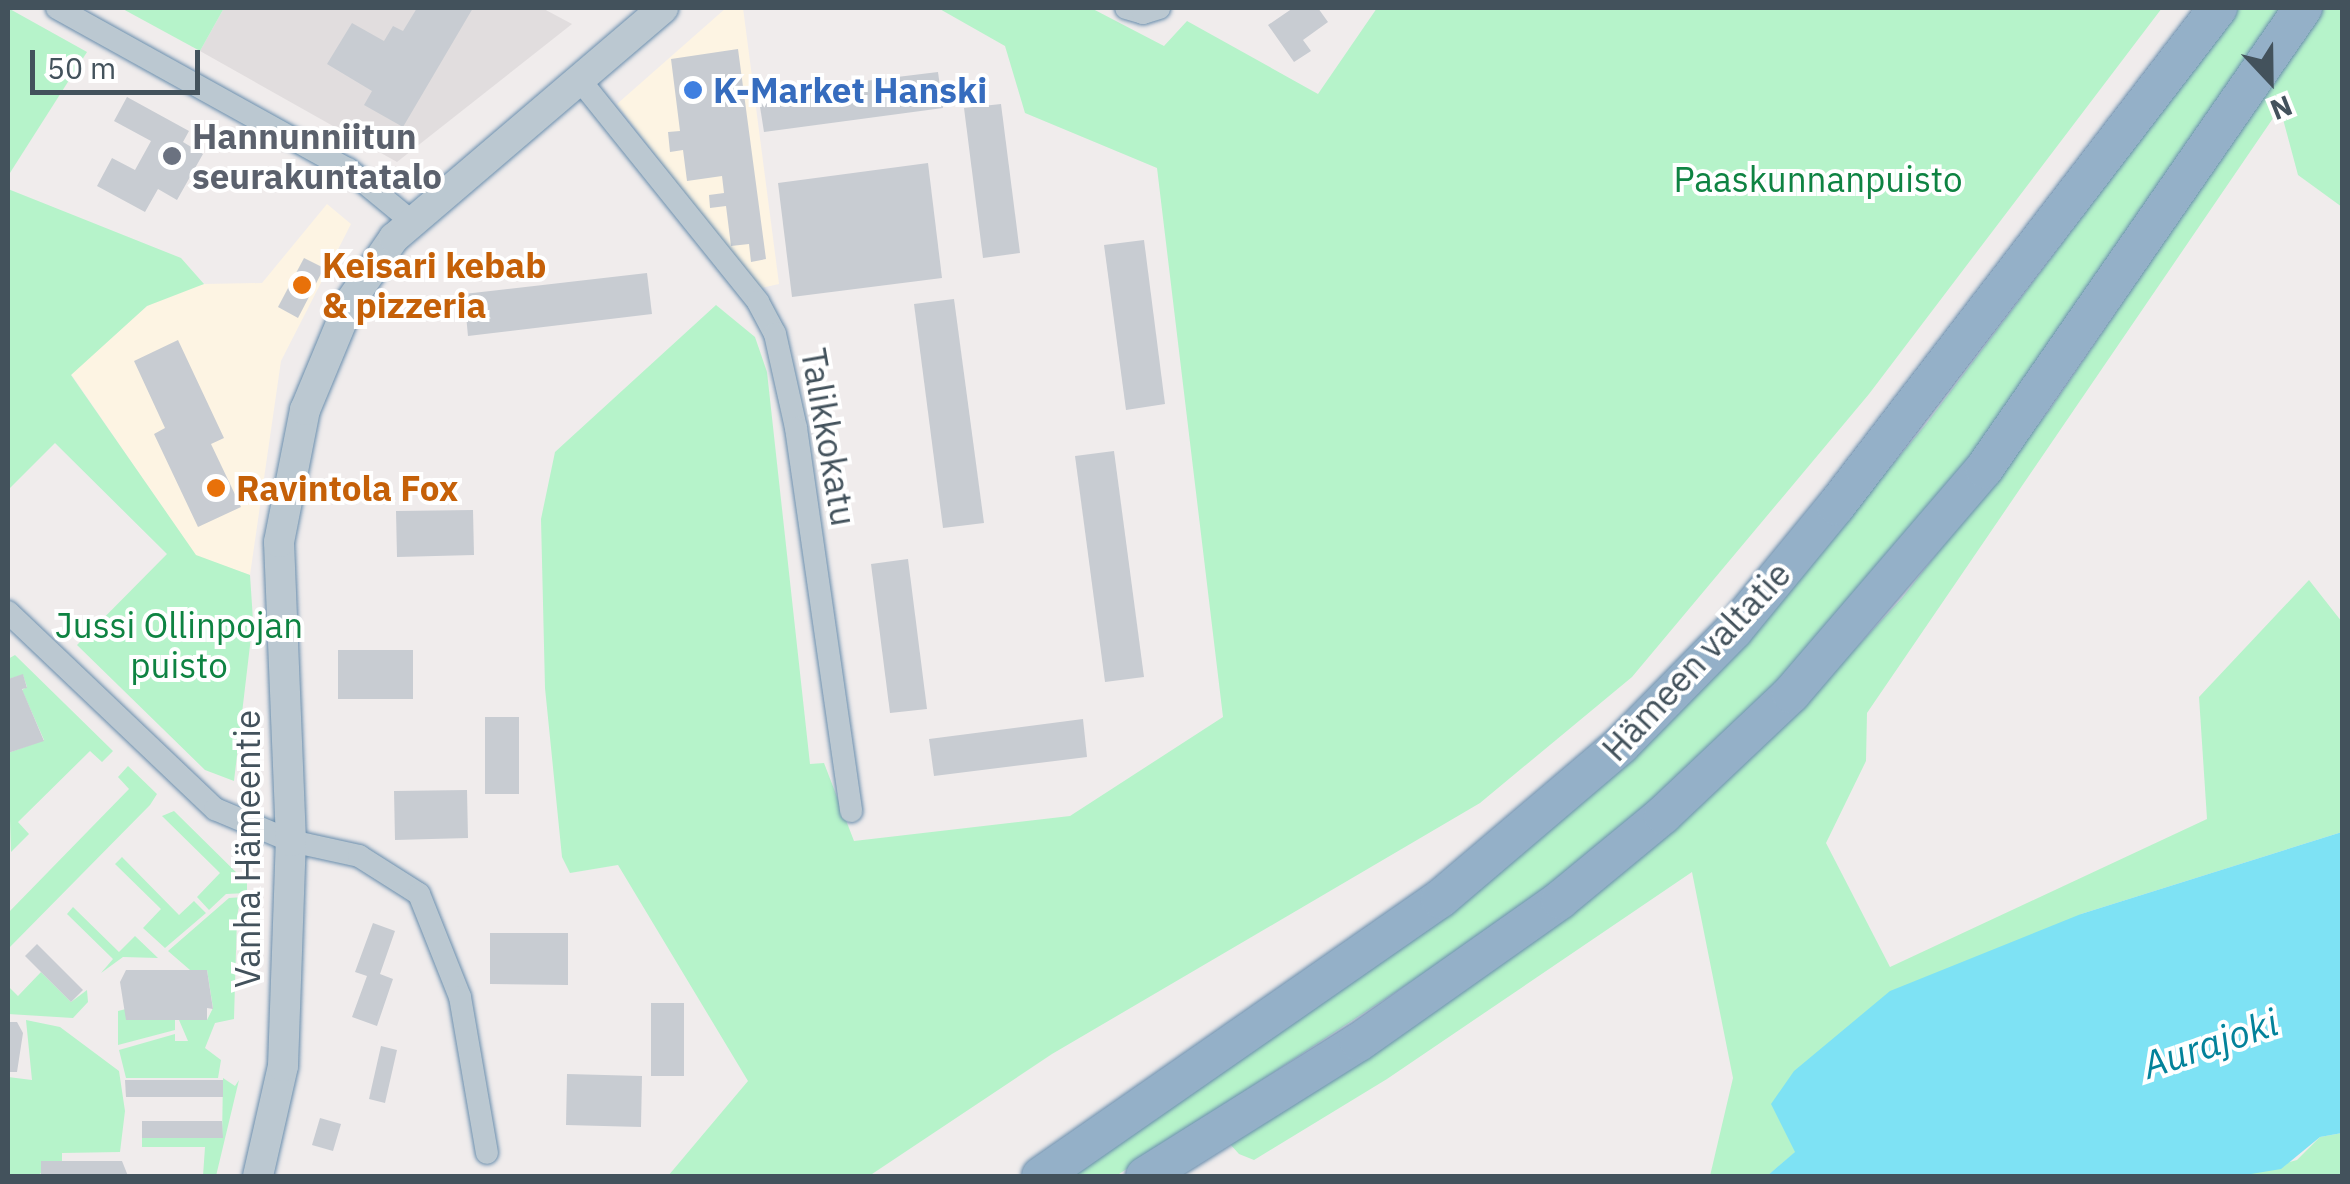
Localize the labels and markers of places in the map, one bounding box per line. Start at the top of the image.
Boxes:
place label: K-Market Hanski [713,69,987,111]
marker: K-Market Hanski [682,79,704,101]
place label: Hannunniitun seurakuntatalo [192,115,442,197]
marker: Hannunniitun seurakuntatalo [161,145,183,167]
place label: Keisari kebab & pizzeria [322,244,547,326]
marker: Keisari kebab & pizzeria [291,274,313,296]
place label: Ravintola Fox [236,467,458,509]
marker: Ravintola Fox [205,477,227,499]

